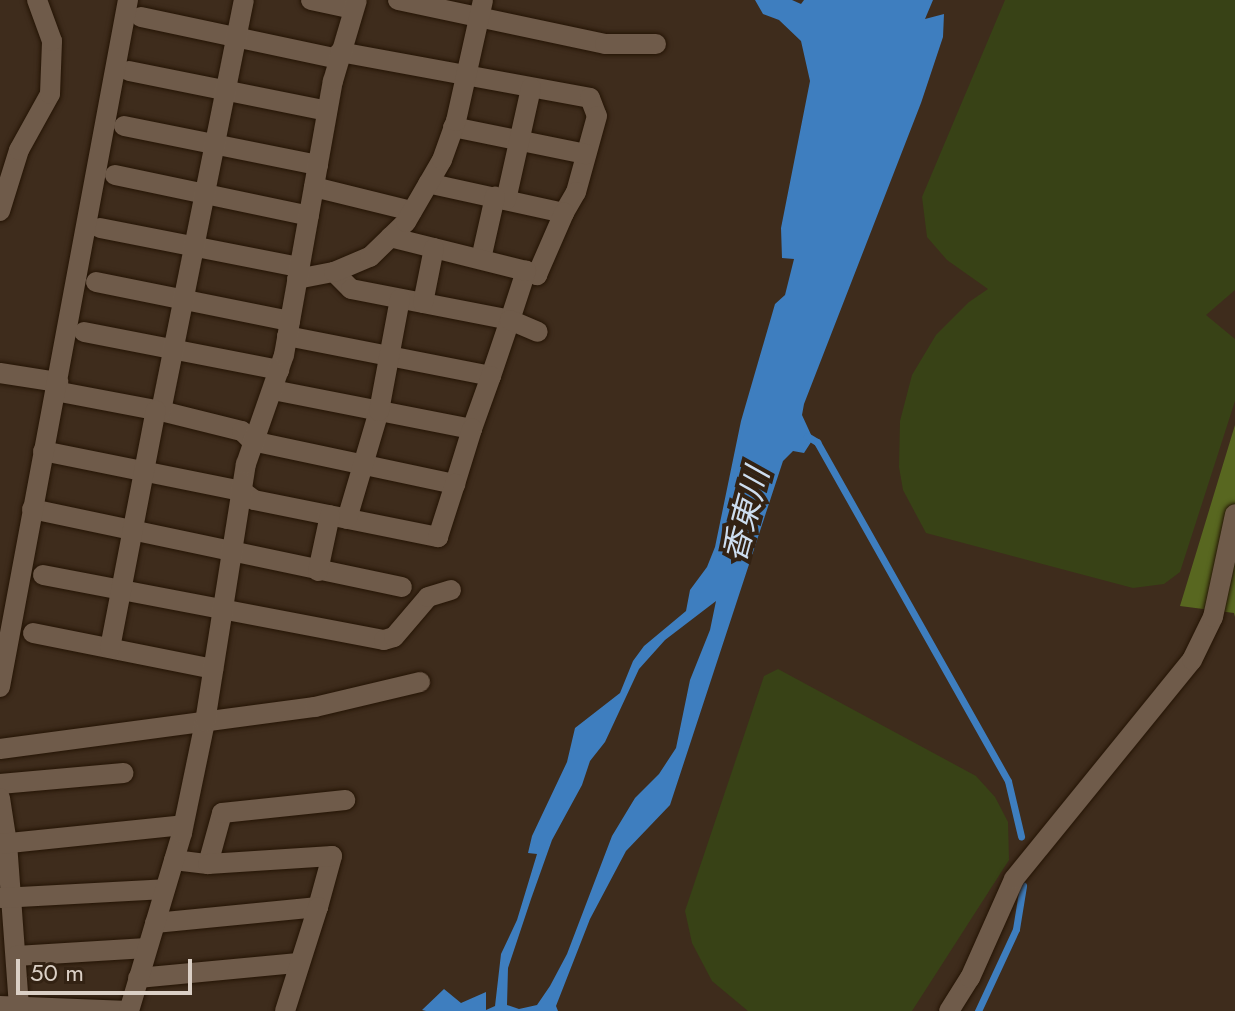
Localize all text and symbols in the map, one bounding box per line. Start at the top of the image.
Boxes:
water label: 香東川 [715,464,777,566]
scale bar [20,943,196,993]
text: 50 m [30,955,84,990]

